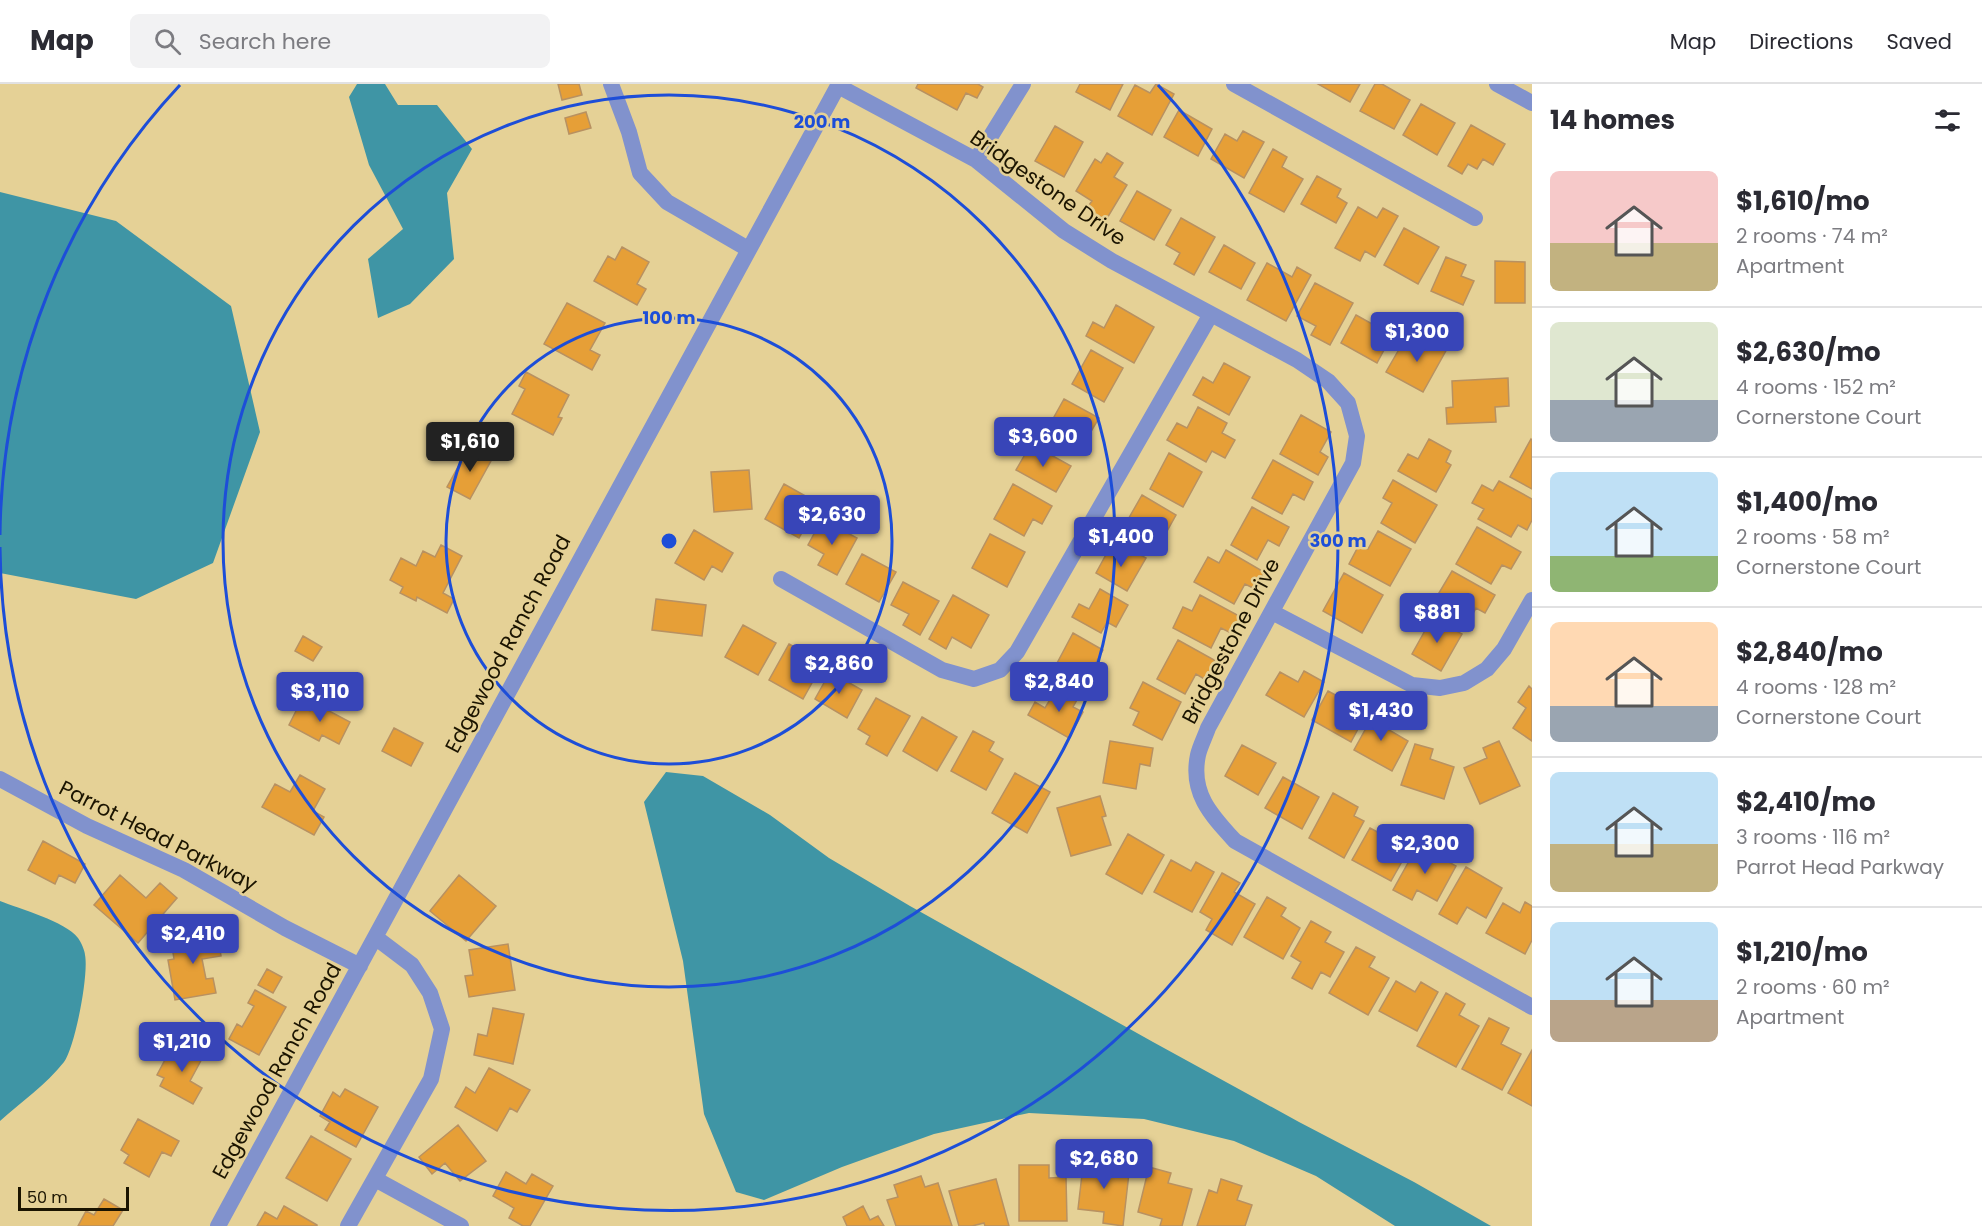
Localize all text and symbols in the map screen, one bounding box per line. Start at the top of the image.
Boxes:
search box [130,14,550,68]
text: Map [30,21,94,60]
icon: search [151,25,184,58]
text: Search here [199,26,331,57]
text: Map [1670,27,1716,56]
text: Directions [1749,27,1853,56]
text: Saved [1886,27,1952,56]
text: 14 homes [1550,102,1675,138]
icon: filters [1931,104,1964,137]
text: 200 m [794,109,850,134]
street label: Bridgestone Drive [965,123,1132,252]
text: $1,610/mo [1736,183,1870,219]
icon: home [1598,195,1670,267]
text: 2 rooms · 74 m² [1736,222,1888,250]
text: Apartment [1736,252,1844,280]
text: 100 m [642,305,696,330]
pin: $1,300 [1368,312,1466,363]
text: $1,300 [1385,317,1449,345]
text: $2,630/mo [1736,334,1881,370]
icon: home [1598,346,1670,418]
text: 4 rooms · 152 m² [1736,373,1896,401]
text: Cornerstone Court [1736,403,1921,431]
pin: $3,600 [994,417,1092,468]
pin: $1,610 [421,422,519,473]
text: $3,600 [1008,422,1078,450]
text: $1,610 [440,427,500,455]
text: $1,400/mo [1736,484,1878,520]
pin: $2,630 [783,495,881,546]
icon: home [1598,496,1670,568]
text: $2,630 [798,500,866,528]
pin: $1,400 [1072,517,1170,568]
text: $1,400 [1088,522,1154,550]
text: 2 rooms · 58 m² [1736,523,1890,551]
text: 300 m [1309,528,1367,553]
street label: Edgewood Ranch Road [438,530,577,758]
centre of rings [659,531,679,551]
street label: Bridgestone Drive [1175,553,1287,729]
text: Cornerstone Court [1736,553,1921,581]
pin: $881 [1401,593,1473,644]
text: $881 [1414,598,1460,626]
text: $2,840/mo [1736,634,1883,670]
pin: $2,860 [790,644,888,695]
icon: home [1598,646,1670,718]
text: $2,860 [804,649,874,677]
pin: $2,840 [1010,662,1108,713]
text: $2,840 [1024,667,1094,695]
pin: $3,110 [271,672,369,723]
text: 4 rooms · 128 m² [1736,673,1896,701]
text: $3,110 [290,677,350,705]
pin: $1,430 [1332,691,1430,742]
text: $1,430 [1348,696,1414,724]
text: Cornerstone Court [1736,703,1921,731]
street label: Parrot Head Parkway [54,773,262,898]
text: $2,410/mo [1736,784,1876,820]
icon: home [1598,796,1670,868]
text: 3 rooms · 116 m² [1736,823,1890,851]
pin: $2,300 [1376,824,1474,875]
text: $2,300 [1391,829,1459,857]
text: Parrot Head Parkway [1736,853,1944,881]
pin: $2,410 [144,914,242,965]
text: $2,410 [161,919,225,947]
text: $1,210/mo [1736,934,1868,970]
icon: home [1598,946,1670,1018]
street label: Edgewood Ranch Road [205,958,348,1184]
text: 2 rooms · 60 m² [1736,973,1890,1001]
text: Apartment [1736,1003,1844,1031]
pin: $1,210 [133,1022,231,1073]
text: $1,210 [153,1027,211,1055]
pin: $2,680 [1055,1139,1153,1190]
text: $2,680 [1069,1144,1139,1172]
scale bar [18,1184,129,1212]
text: 50 m [27,1186,68,1209]

